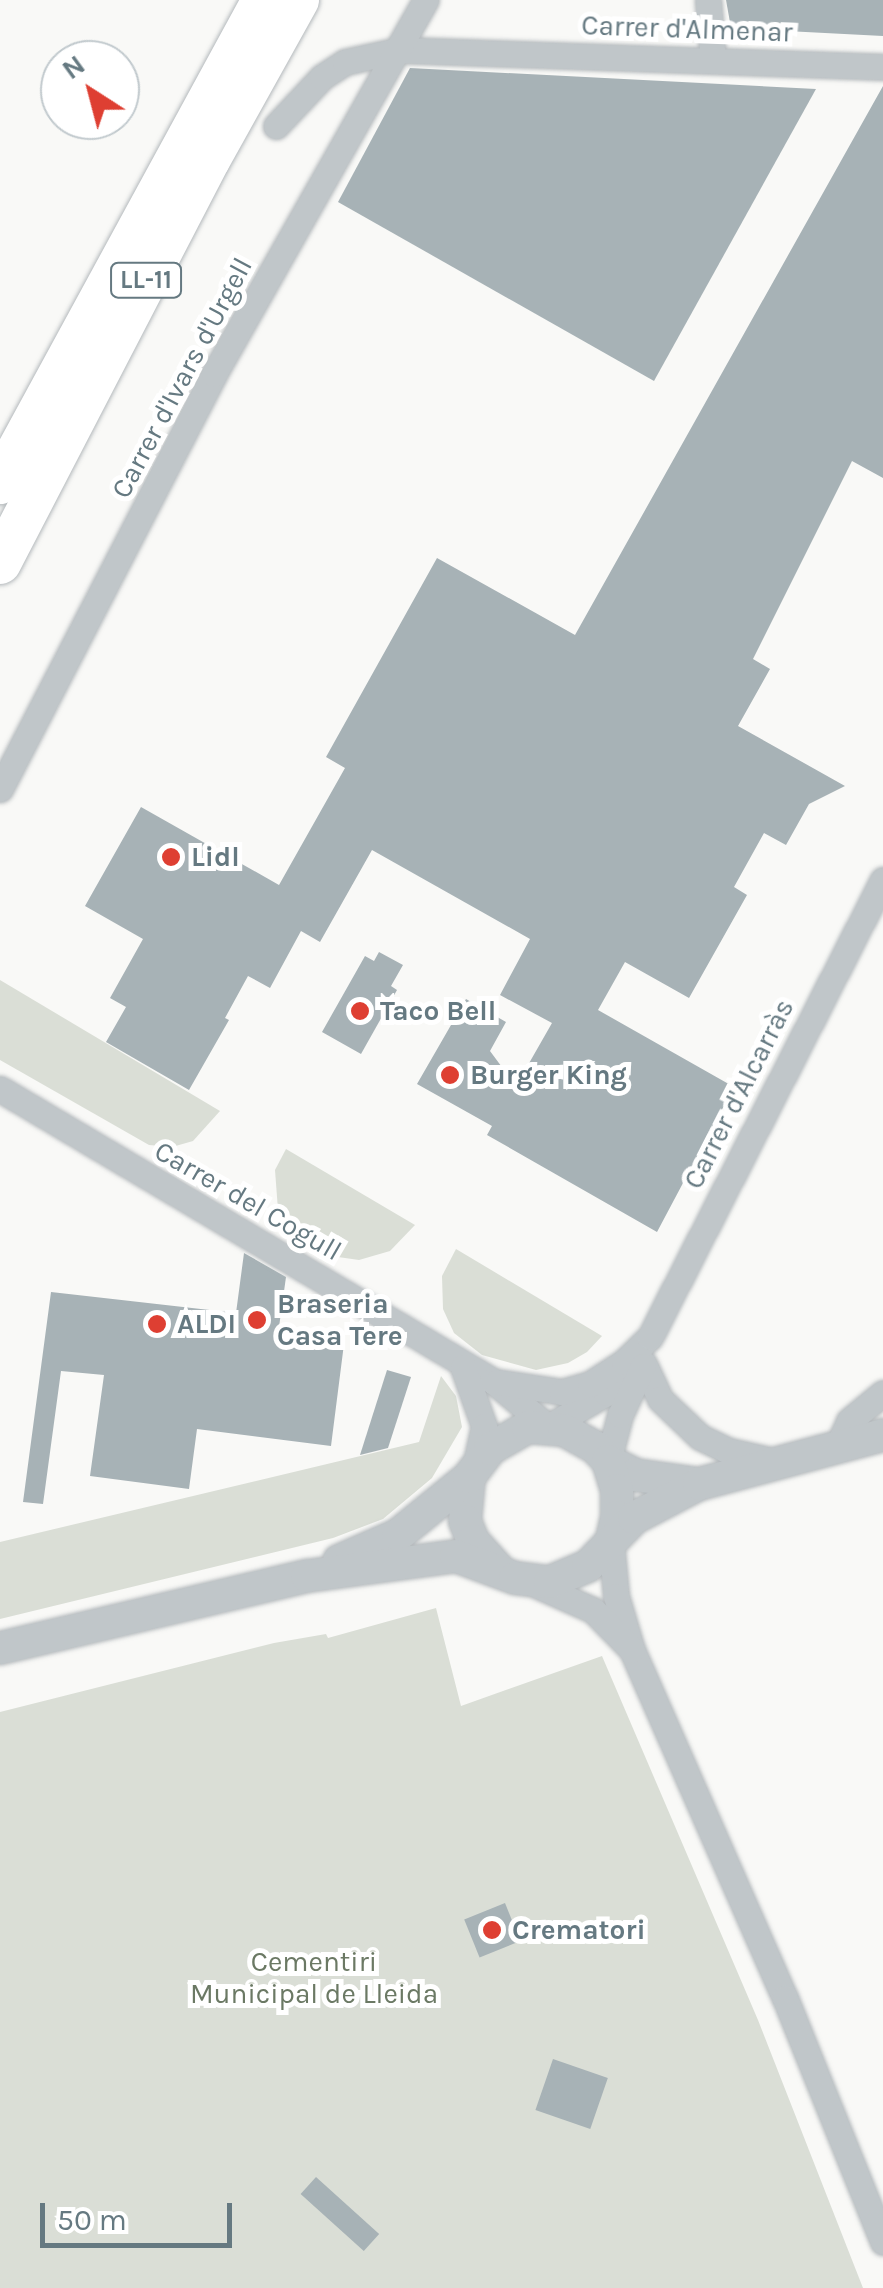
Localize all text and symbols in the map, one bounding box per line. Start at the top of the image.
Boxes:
street label: Carrer d'Almenar [581,9,793,49]
north arrow [40,40,140,140]
text: N [55,48,91,86]
street label: Carrer d'Ivars d'Urgell [104,252,260,504]
road number: LL-11 [108,260,184,300]
place label: Lidl [191,840,240,874]
marker: Lidl [160,846,182,868]
street label: Carrer d'Alcarràs [677,993,801,1195]
place label: Taco Bell [380,994,496,1028]
marker: Taco Bell [349,1000,371,1022]
place label: Burger King [470,1058,627,1092]
marker: Burger King [439,1064,461,1086]
street label: Carrer del Cogull [149,1134,347,1268]
place label: Braseria Casa Tere [277,1287,403,1353]
place label: ALDI [177,1307,236,1341]
marker: Braseria Casa Tere [246,1309,268,1331]
marker: ALDI [146,1313,168,1335]
place label: Crematori [512,1913,646,1947]
marker: Crematori [481,1919,503,1941]
park label: Cementiri Municipal de Lleida [190,1945,438,2011]
scale bar [45,2183,238,2245]
text: 50 m [57,2202,127,2238]

